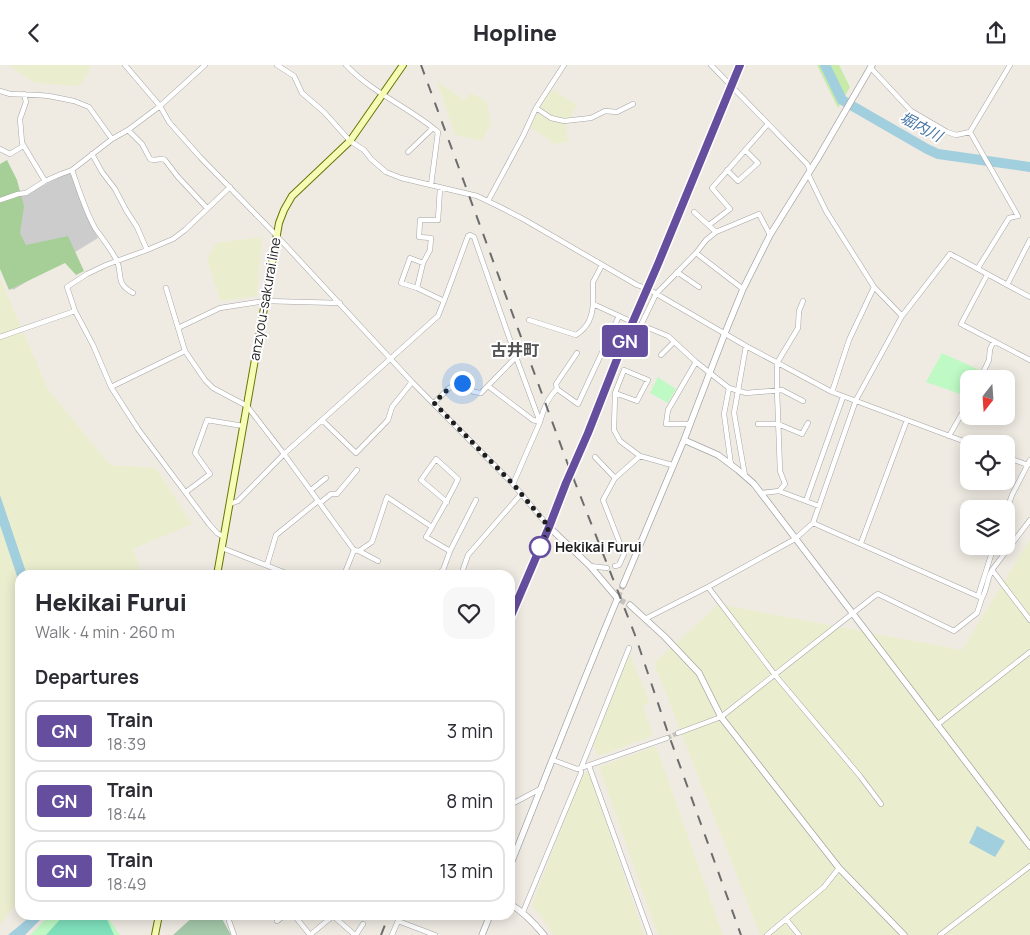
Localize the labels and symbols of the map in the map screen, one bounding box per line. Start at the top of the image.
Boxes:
water label: 堀内川 [896,107,948,147]
street label: anzyou-sakurai line [244,236,285,362]
line badge: GN [602,325,648,357]
district label: 古井町 [491,339,539,361]
north arrow [960,370,1015,425]
your location [450,371,475,396]
marker: Hekikai Furui [529,536,551,558]
place label: Hekikai Furui [555,537,642,556]

